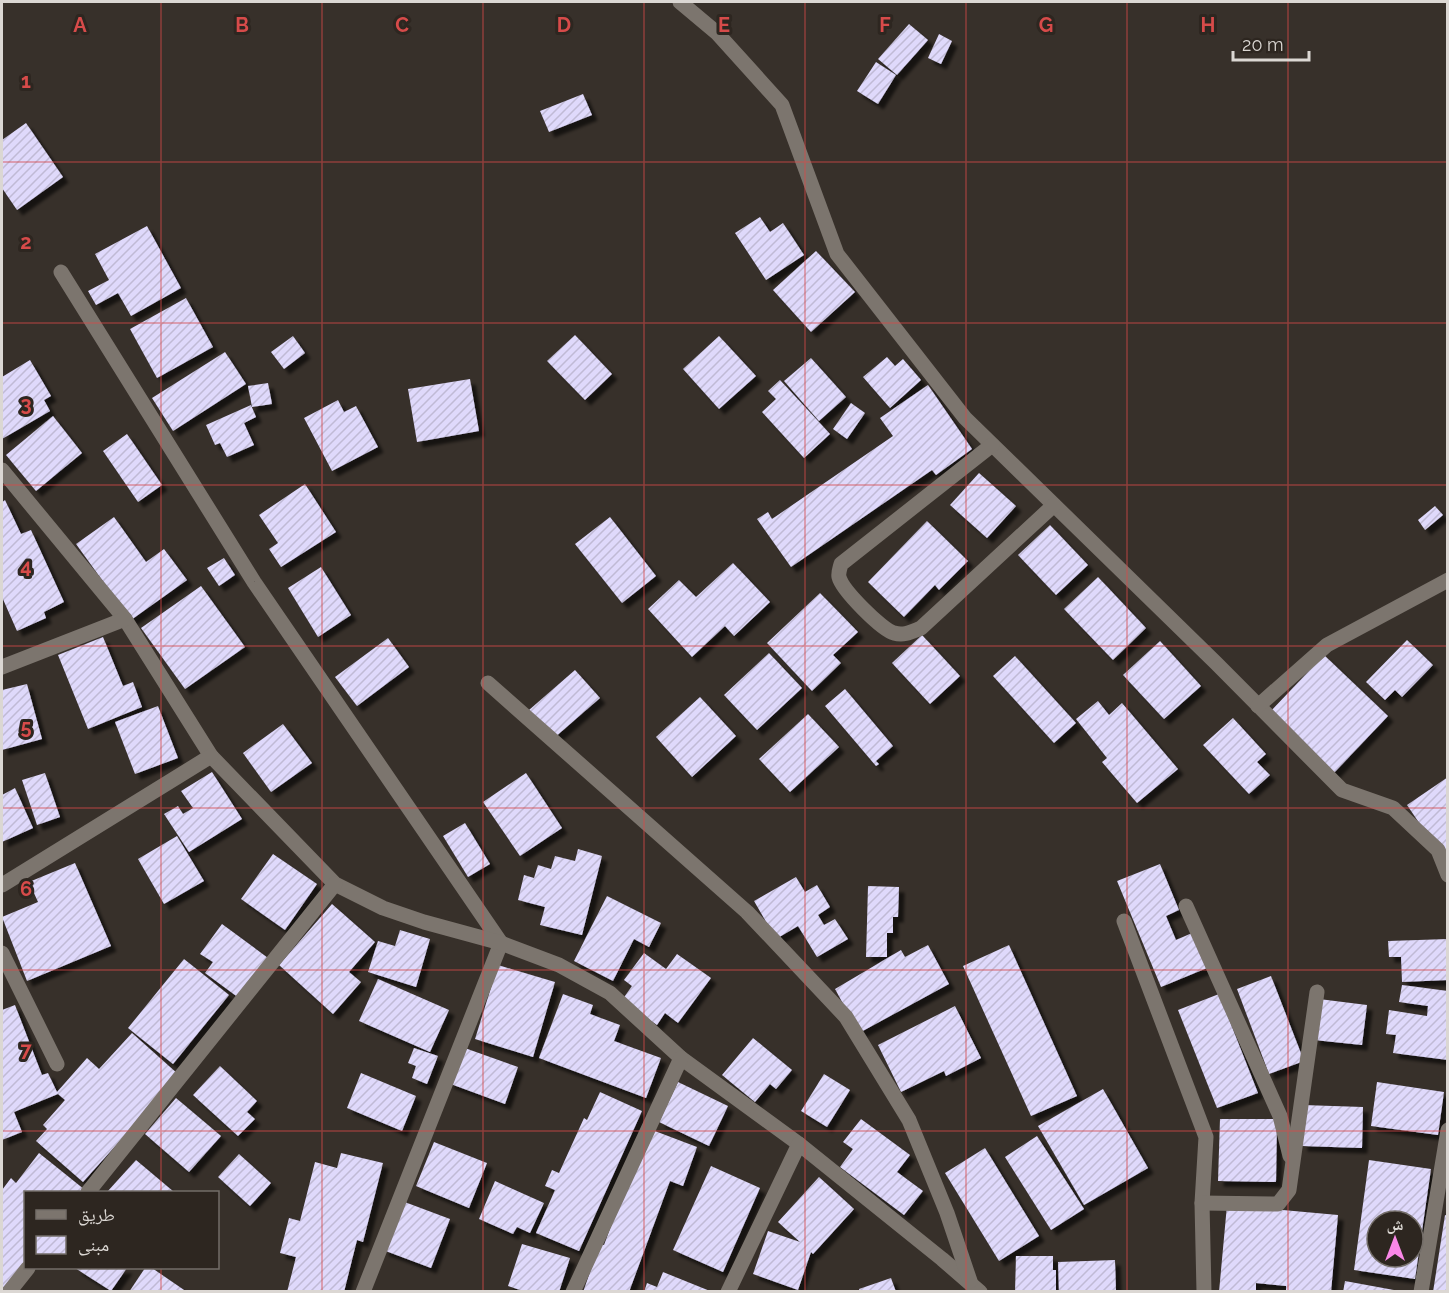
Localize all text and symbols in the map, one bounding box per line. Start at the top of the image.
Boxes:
text: A [73,13,87,37]
text: B [235,13,249,37]
text: C [395,13,409,37]
text: D [557,13,571,37]
text: E [718,13,730,37]
text: F [879,13,891,37]
text: G [1039,13,1053,37]
text: H [1201,13,1215,37]
scale bar [1233,24,1310,62]
text: 20 m [1242,34,1284,55]
text: 1 [21,69,31,93]
text: 2 [20,230,32,254]
text: 3 [20,392,32,416]
text: 4 [20,554,32,578]
text: 5 [20,715,32,739]
text: 6 [20,877,32,901]
text: 7 [20,1038,32,1062]
legend [24,1191,219,1269]
text: طريق [78,1204,115,1226]
north arrow [1365,1209,1425,1269]
text: ش [1387,1215,1404,1234]
text: مبنى [78,1234,109,1256]

